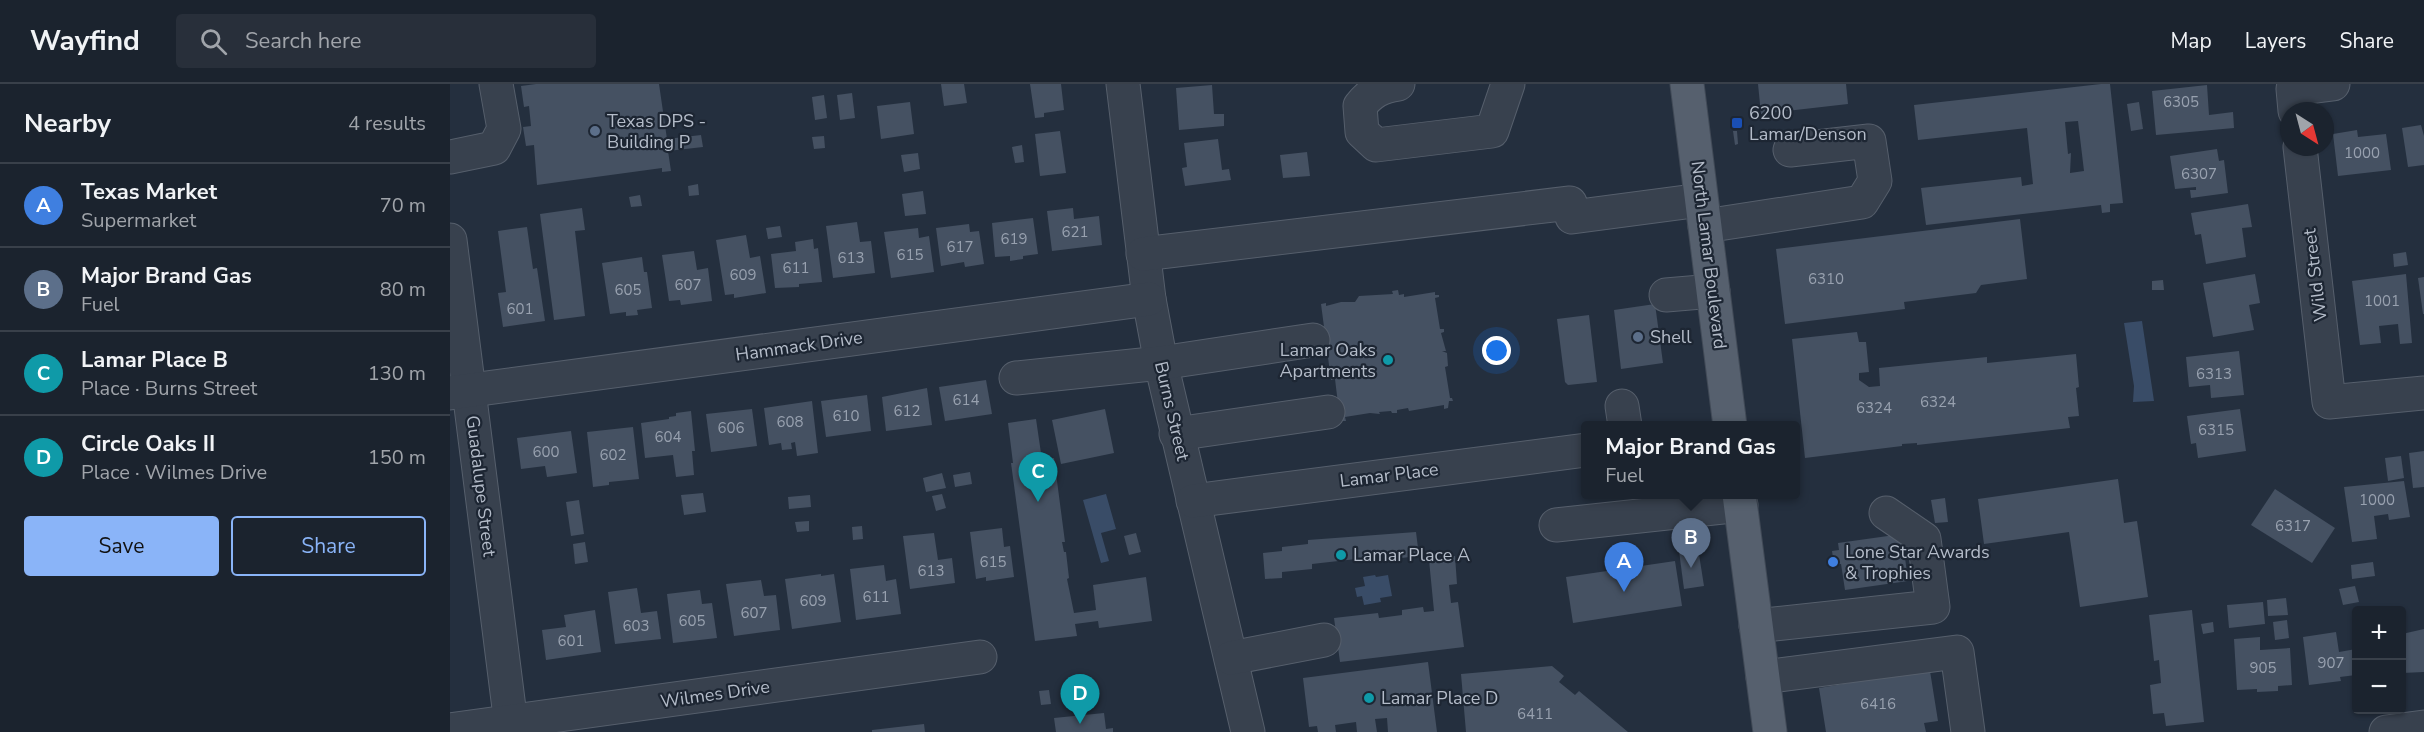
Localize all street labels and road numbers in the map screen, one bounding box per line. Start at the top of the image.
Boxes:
street label: North Lamar Boulevard [1686,160,1732,350]
street label: Wild Street [2297,226,2333,323]
street label: Hammack Drive [734,325,864,367]
street label: Burns Street [1149,359,1195,464]
street label: Guadalupe Street [460,414,502,559]
street label: Lamar Place [1338,457,1440,493]
street label: Wilmes Drive [659,674,771,714]

